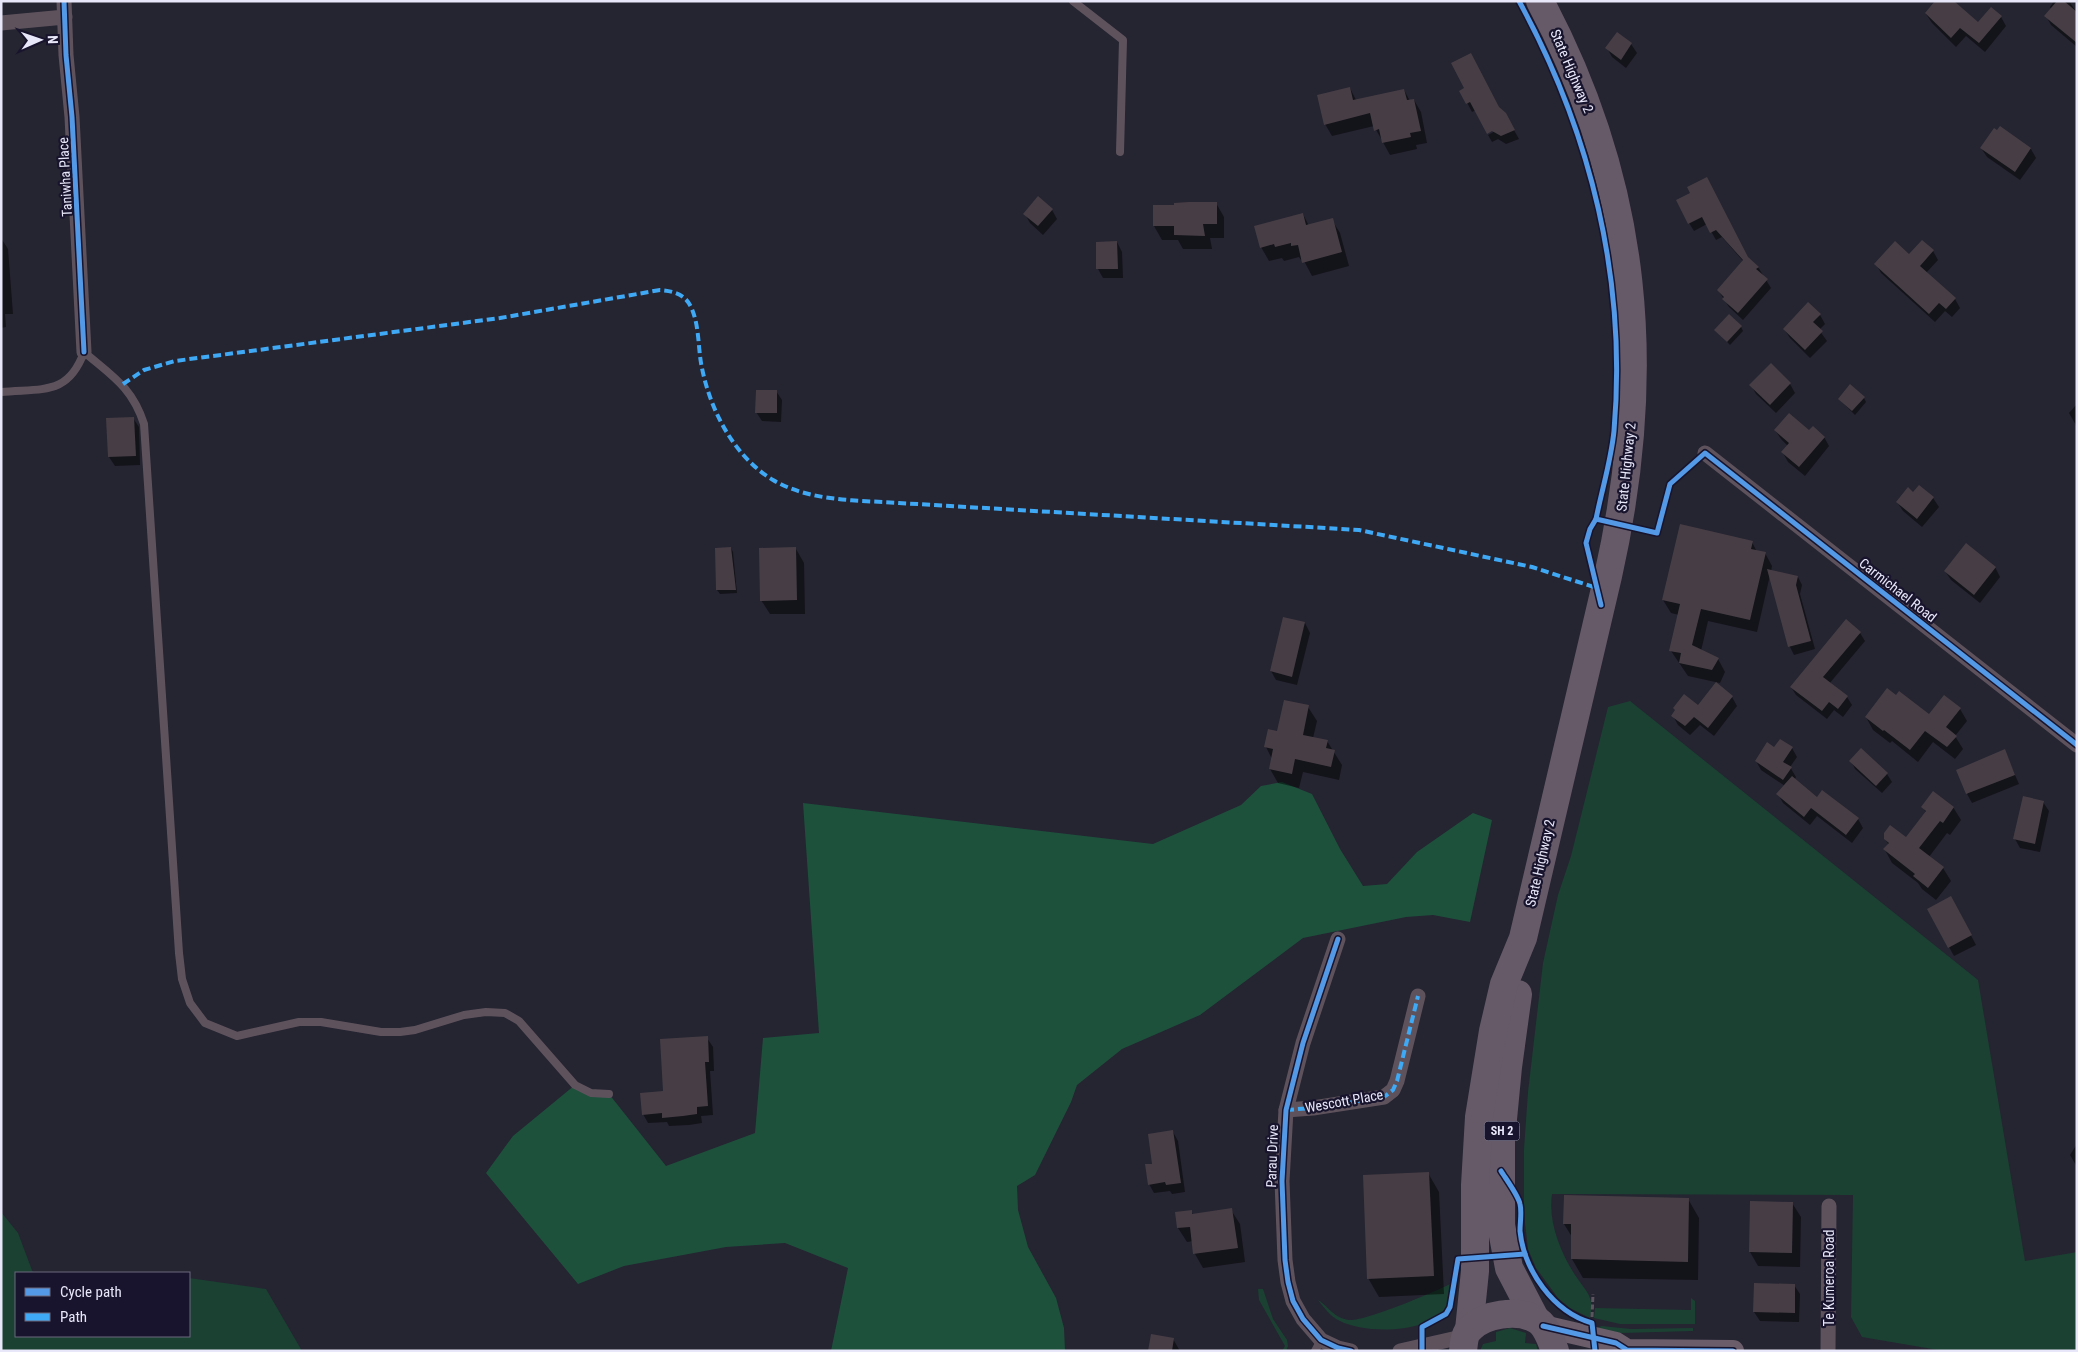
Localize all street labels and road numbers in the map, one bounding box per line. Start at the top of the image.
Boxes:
street label: State Highway 2 [1547,27,1597,115]
street label: Taniwha Place [55,136,75,217]
street label: State Highway 2 [1613,422,1639,512]
street label: Carmichael Road [1856,555,1940,625]
street label: State Highway 2 [1522,818,1558,908]
street label: Wescott Place [1304,1086,1385,1116]
road number: SH 2 [1484,1122,1520,1140]
street label: Parau Drive [1263,1124,1281,1188]
street label: Te Kumeroa Road [1821,1230,1837,1326]

